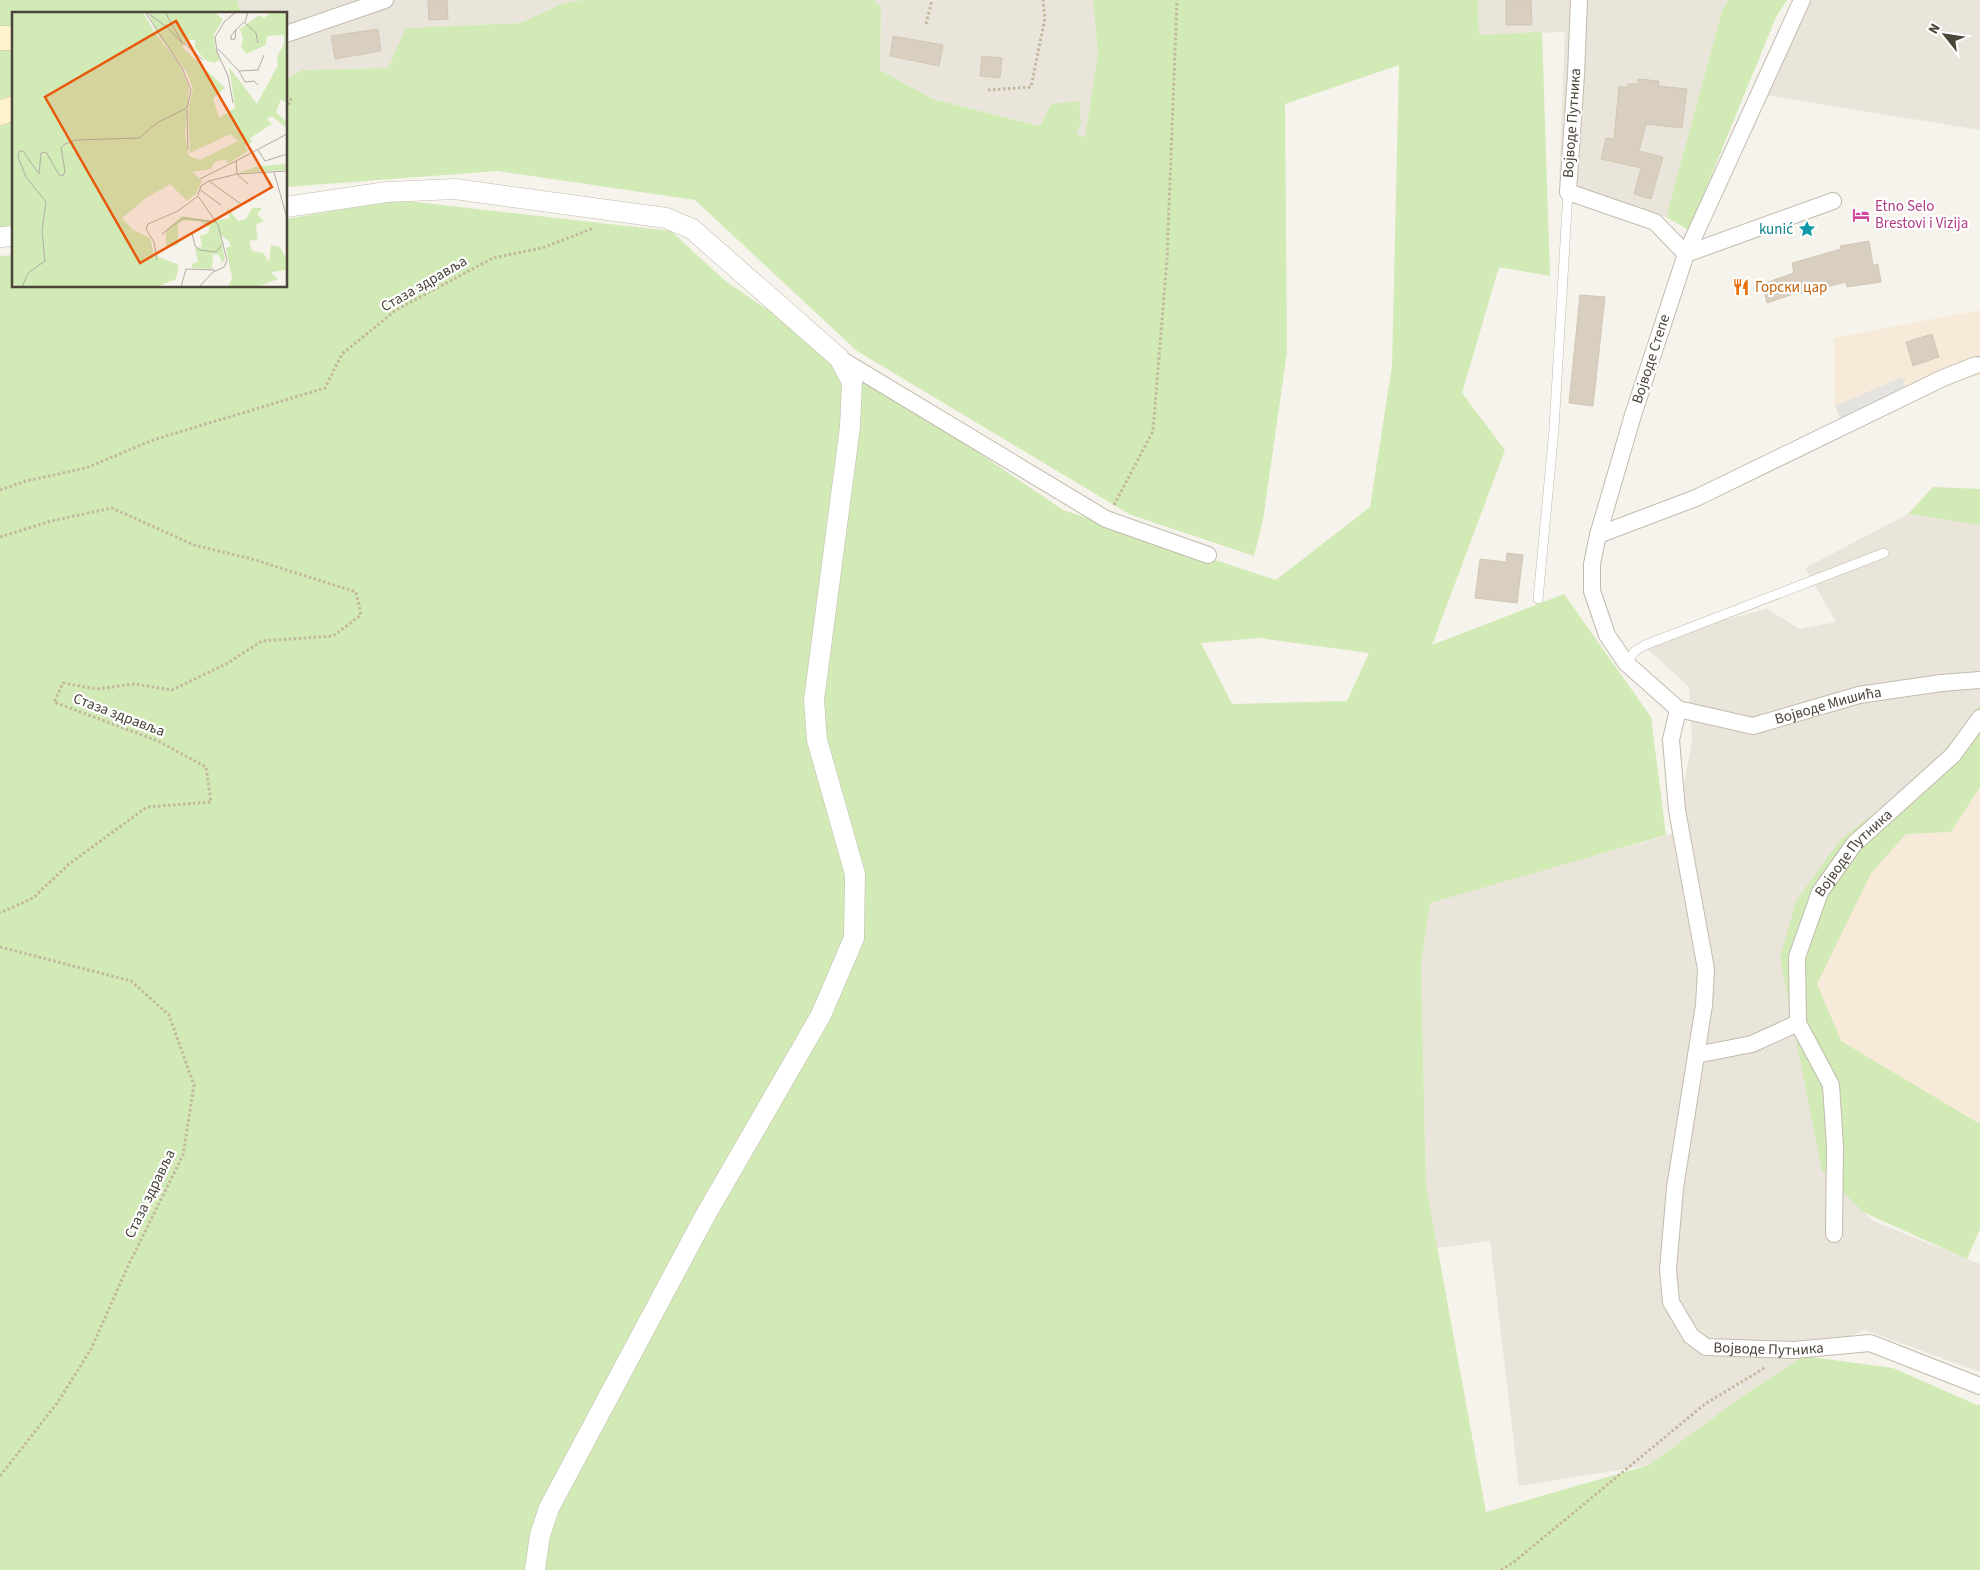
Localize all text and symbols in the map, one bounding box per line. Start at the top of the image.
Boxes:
north arrow [1920,10,1970,60]
inset map [12,12,288,288]
text: N [1924,20,1946,38]
street label: Војводе Путника [1558,67,1586,179]
place label: Etno Selo Brestovi i Vizija [1875,196,1968,234]
hotel icon: Etno Selo Brestovi i Vizija [1851,205,1871,225]
place label: kunić [1759,219,1793,240]
place icon: kunić [1797,219,1817,239]
street label: Стаза здравља [377,251,471,317]
restaurant icon: Горски цар [1731,277,1751,297]
place label: Горски цар [1755,277,1827,298]
street label: Војводе Степе [1627,312,1675,406]
street label: Војводе Мишића [1772,681,1883,730]
street label: Стаза здравља [70,688,168,742]
street label: Војводе Путника [1809,804,1897,901]
street label: Стаза здравља [119,1146,181,1242]
street label: Војводе Путника [1713,1337,1824,1361]

